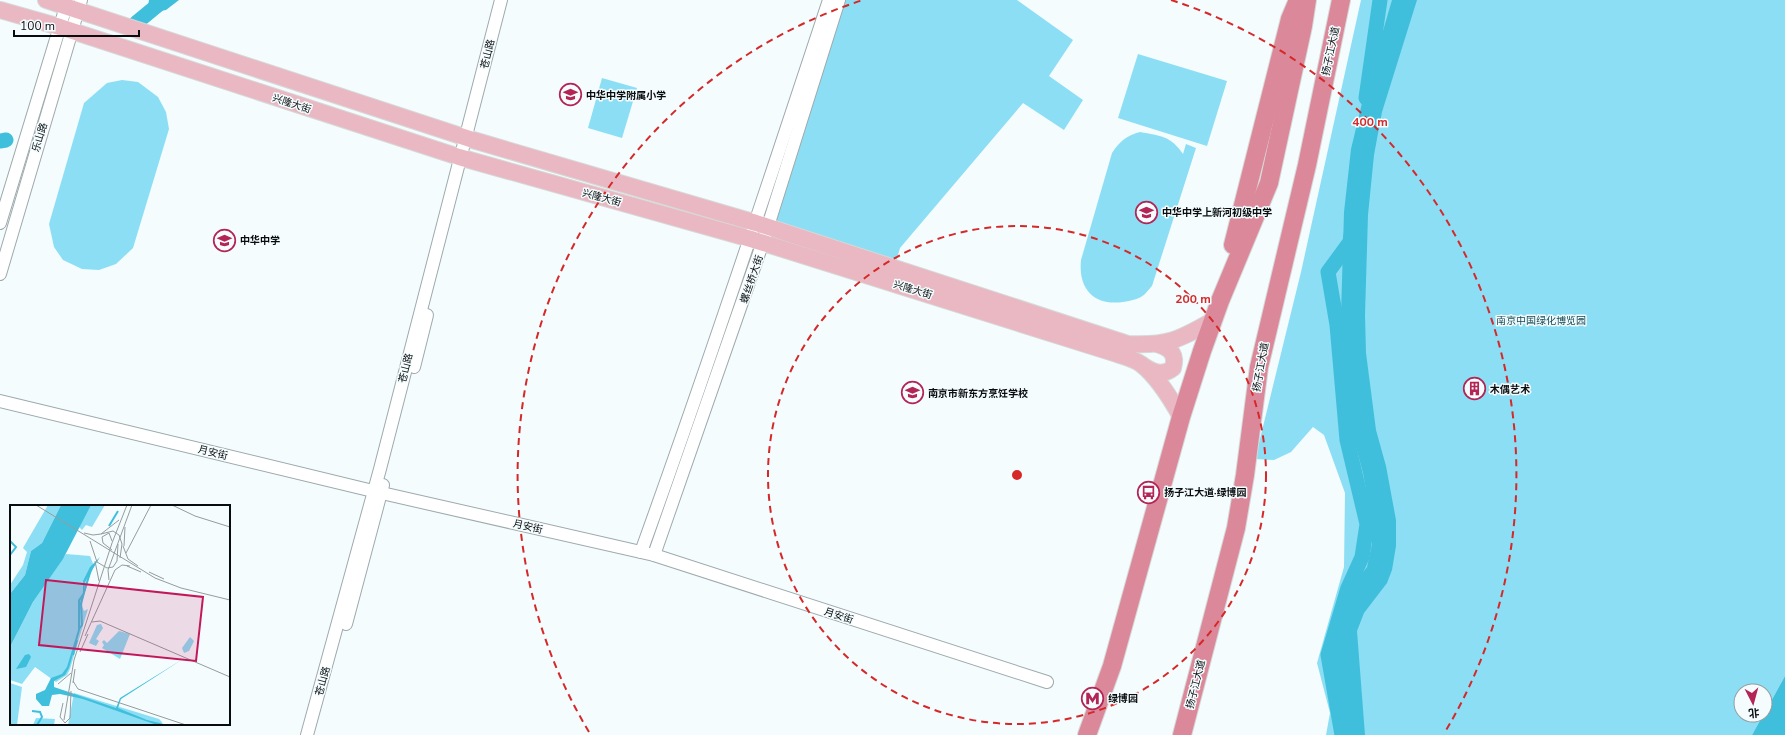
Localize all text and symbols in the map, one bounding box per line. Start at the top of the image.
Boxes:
scale bar [14,12,139,38]
text: 100 m [20,18,55,34]
street label: 扬子江大道 [1319,25,1343,77]
street label: 苍山路 [478,38,498,70]
school or university icon: 中华中学附属小学 [558,82,584,108]
place label: 中华中学附属小学 [586,89,666,103]
street label: 兴隆大街 [271,91,313,117]
text: 400 m [1352,114,1388,130]
street label: 乐山路 [29,121,51,154]
street label: 兴隆大街 [581,186,623,210]
school or university icon: 中华中学上新河初级中学 [1134,199,1160,225]
place label: 中华中学上新河初级中学 [1162,206,1272,220]
school or university icon: 中华中学 [211,227,237,253]
place label: 中华中学 [240,234,280,248]
street label: 螺丝桥大街 [737,253,767,305]
street label: 兴隆大街 [892,277,934,302]
text: 200 m [1175,291,1211,307]
park label: 南京中国绿化博览园 [1496,314,1586,328]
street label: 扬子江大道 [1250,341,1272,393]
street label: 苍山路 [396,352,416,384]
building icon: 木偶艺术 [1462,376,1488,402]
school or university icon: 南京市新东方烹饪学校 [900,380,926,406]
place label: 木偶艺术 [1489,383,1531,397]
place label: 南京市新东方烹饪学校 [928,387,1028,401]
street label: 月安街 [197,443,229,463]
centre of rings [1010,468,1024,482]
bus stop icon: 扬子江大道·绿博园 [1136,479,1162,505]
place label: 扬子江大道·绿博园 [1164,486,1246,500]
inset map [10,505,230,725]
street label: 月安街 [512,517,544,537]
street label: 月安街 [822,605,855,627]
street label: 扬子江大道 [1183,658,1209,710]
street label: 苍山路 [312,665,334,698]
north arrow [1733,683,1773,723]
metro station icon: 绿博园 [1080,685,1106,711]
place label: 绿博园 [1108,692,1138,706]
text: 北 [1748,704,1760,720]

